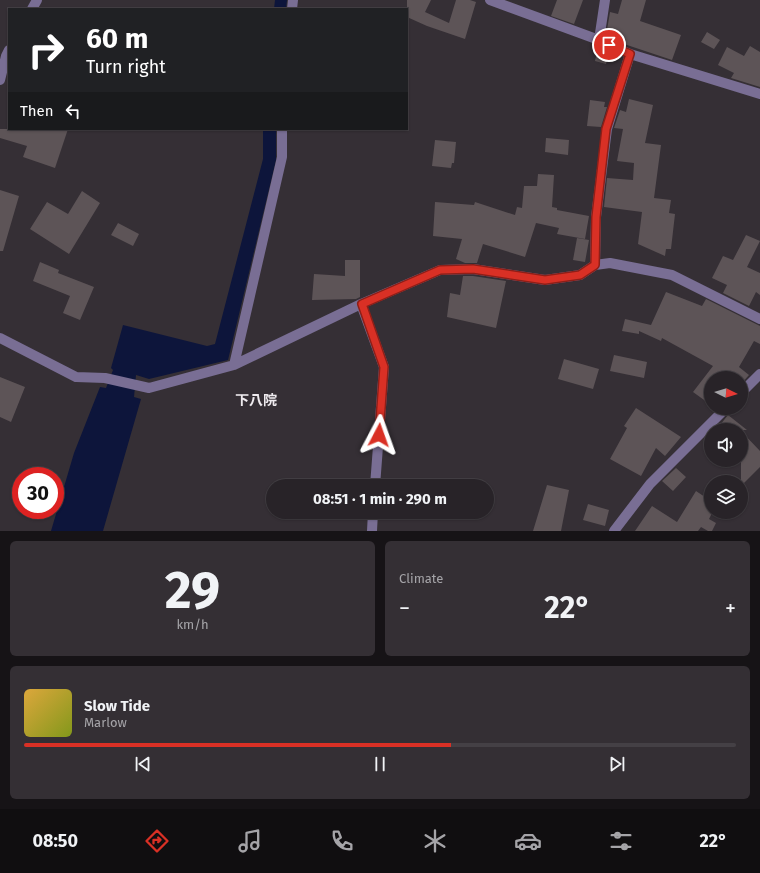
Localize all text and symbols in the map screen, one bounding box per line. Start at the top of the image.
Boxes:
text: 60 m [86,22,148,55]
icon: right [20,24,72,76]
pin [592,28,626,62]
icon: arrive [598,34,620,56]
text: Turn right [86,56,166,78]
icon: left [62,100,84,122]
text: Then [20,102,54,120]
north arrow [704,371,748,415]
map controls [704,371,748,519]
district label: 下八院 [235,392,277,409]
position arrow [358,414,400,456]
button: sound [704,423,748,467]
speed limit sign: 30 [12,467,64,519]
button: layers [704,475,748,519]
text: 08:51 · 1 min · 290 m [313,490,447,508]
text: 29 [165,559,220,622]
text: Climate [399,571,443,586]
text: 22° [544,590,591,626]
text: − [399,595,410,622]
text: + [725,595,736,622]
text: km/h [176,617,209,632]
text: Slow Tide [84,697,150,715]
text: Marlow [84,715,127,730]
icon: previous [132,753,154,775]
icon: pause [369,753,391,775]
icon: next [606,753,628,775]
icon: directions [143,827,171,855]
icon: music [236,827,264,855]
icon: phone [328,827,356,855]
icon: climate [421,827,449,855]
icon: car [514,827,542,855]
icon: filters [607,827,635,855]
text: 08:50 [32,830,78,852]
text: 22° [700,830,728,852]

